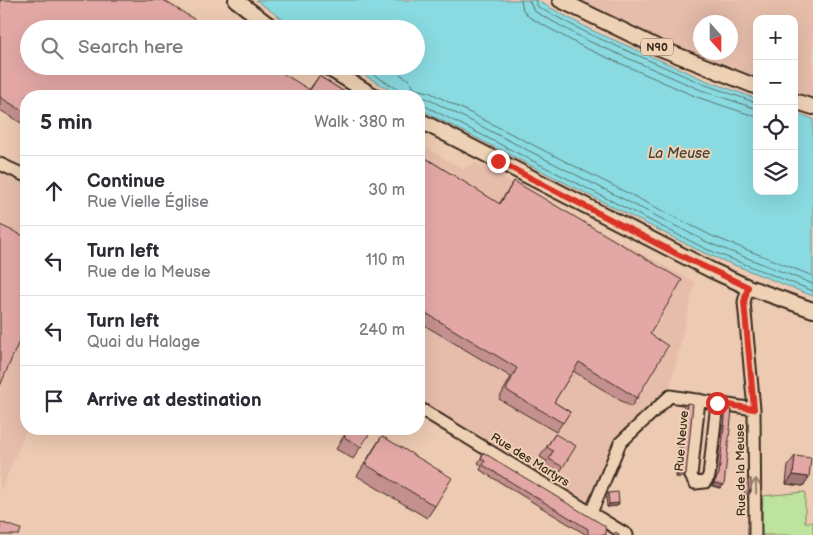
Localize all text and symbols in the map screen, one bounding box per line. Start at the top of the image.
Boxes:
north arrow [693,15,738,60]
map controls [753,15,798,195]
button: + [753,15,798,60]
search box [20,20,425,75]
icon: search [38,34,66,62]
text: Search here [78,36,183,59]
road number: N90 [641,38,673,56]
button: − [753,60,798,105]
button: locate [753,105,798,150]
text: 5 min [40,110,93,135]
text: Walk · 380 m [314,113,405,132]
water label: La Meuse [648,145,710,162]
route end [487,150,510,173]
button: layers [753,150,798,195]
text: Continue [87,170,165,193]
icon: ahead [40,177,68,205]
text: 30 m [368,181,405,200]
text: Rue Vielle Église [87,193,209,212]
text: Turn left [87,240,159,263]
icon: left [40,247,68,275]
text: 110 m [366,251,405,270]
text: Rue de la Meuse [87,263,211,282]
text: Turn left [87,310,159,333]
icon: left [40,317,68,345]
text: 240 m [359,321,405,340]
text: Quai du Halage [87,333,200,352]
icon: arrive [40,387,68,415]
text: Arrive at destination [87,389,262,412]
route start [706,392,729,415]
street label: Rue Neuve [672,410,692,472]
street label: Rue de la Meuse [733,424,749,516]
street label: Rue des Martyrs [488,430,572,490]
one-way arrow [751,479,760,495]

